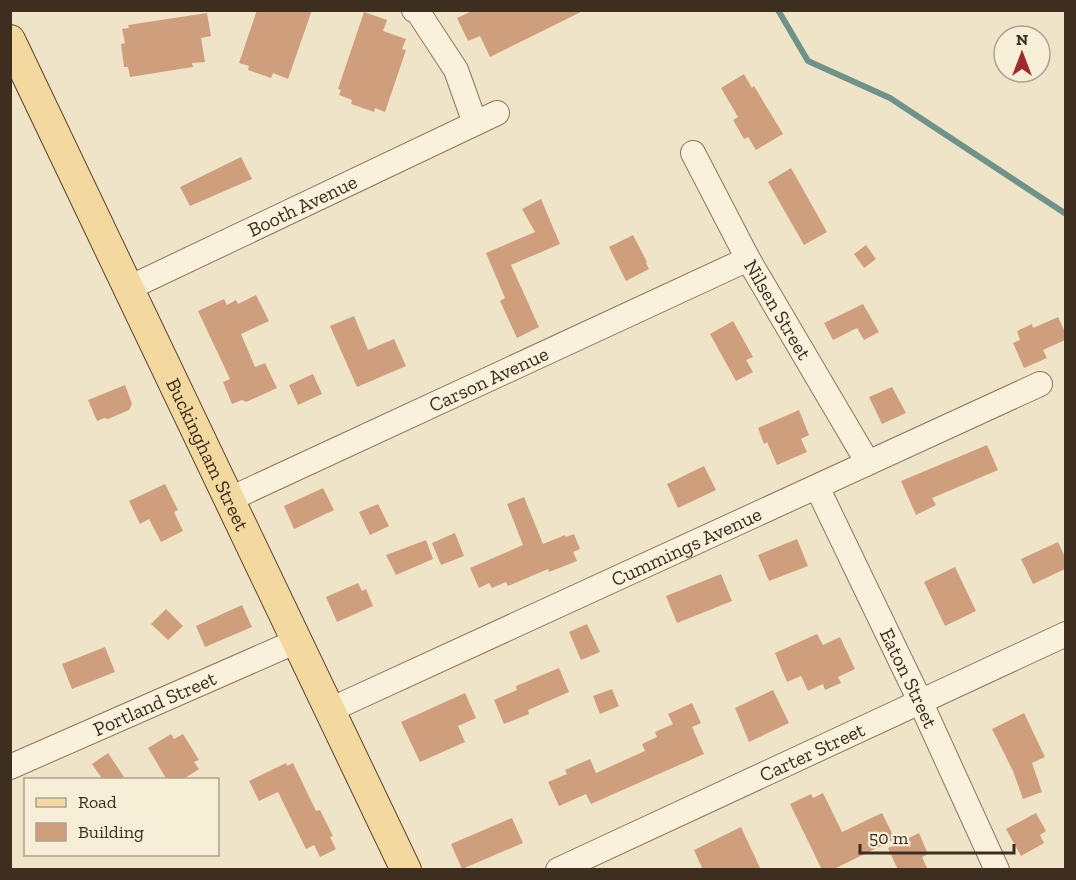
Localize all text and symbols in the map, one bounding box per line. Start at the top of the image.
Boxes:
north arrow [992,24,1052,84]
text: N [1016,30,1028,49]
street label: Booth Avenue [244,169,361,242]
street label: Nilsen Street [739,255,817,364]
street label: Carson Avenue [425,341,552,417]
street label: Buckingham Street [161,374,255,535]
street label: Cummings Avenue [607,502,765,591]
street label: Eaton Street [875,624,943,732]
street label: Portland Street [89,666,220,741]
street label: Carter Street [756,717,869,787]
legend [24,778,219,856]
text: Road [78,791,117,813]
scale bar [860,817,1014,855]
text: Building [78,821,144,843]
text: 50 m [869,827,909,849]

